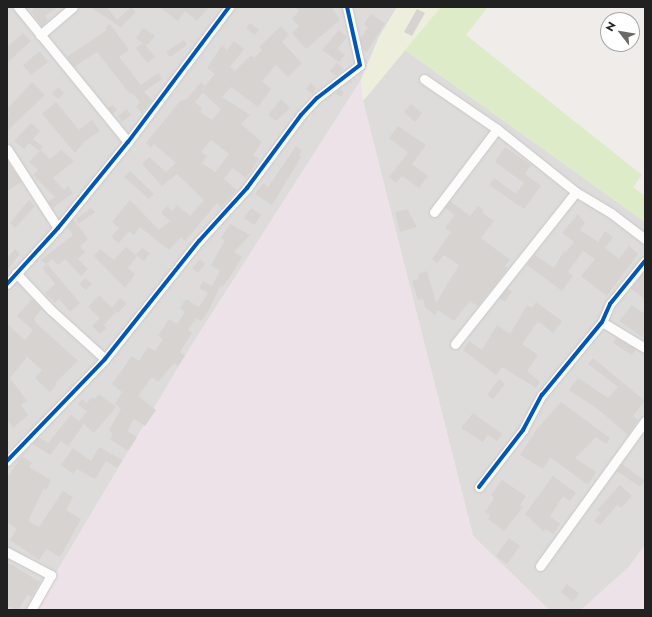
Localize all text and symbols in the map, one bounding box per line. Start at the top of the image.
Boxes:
north arrow [600,12,640,52]
text: N [601,18,620,34]

